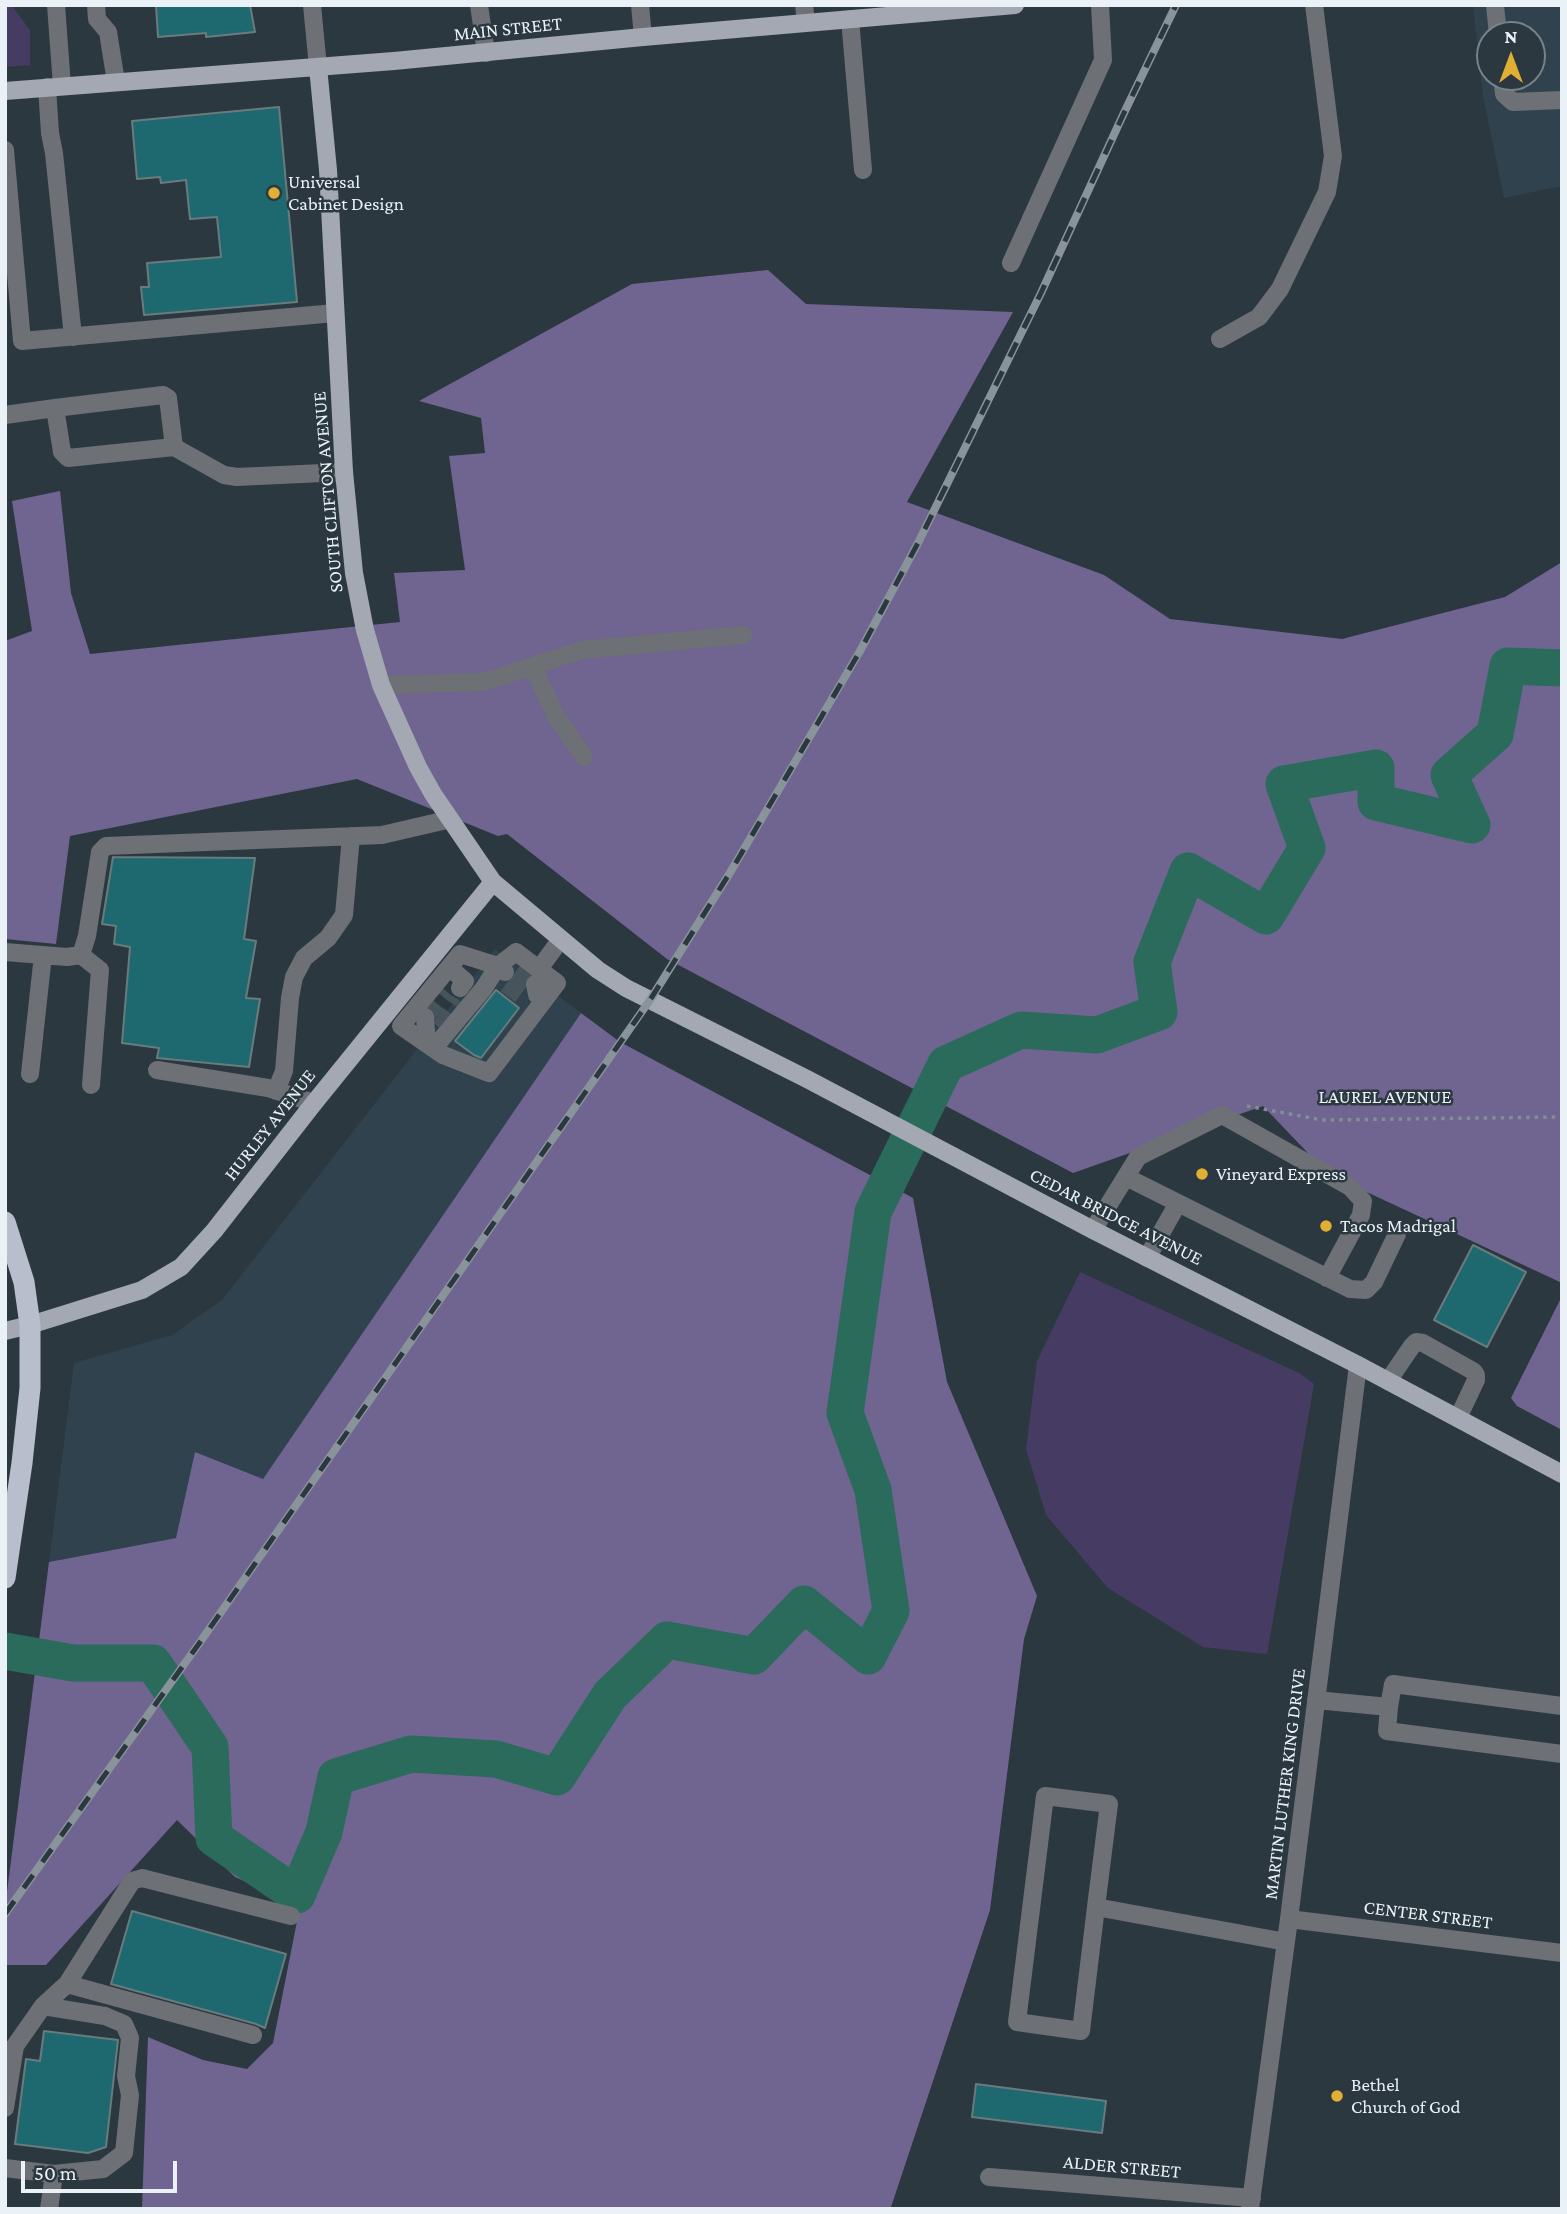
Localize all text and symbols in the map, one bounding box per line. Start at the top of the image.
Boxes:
street label: MAIN STREET [453,12,563,46]
north arrow [1476,21,1546,91]
text: N [1505,26,1517,47]
place label: Universal Cabinet Design [288,171,404,215]
marker: Universal Cabinet Design [266,185,282,201]
street label: SOUTH CLIFTON AVENUE [308,390,348,594]
street label: HURLEY AVENUE [219,1065,321,1185]
street label: LAUREL AVENUE [1318,1086,1452,1108]
street label: CEDAR BRIDGE AVENUE [1026,1163,1206,1271]
place label: Vineyard Express [1216,1163,1346,1185]
marker: Vineyard Express [1194,1166,1210,1182]
place label: Tacos Madrigal [1340,1215,1456,1237]
marker: Tacos Madrigal [1318,1218,1334,1234]
street label: MARTIN LUTHER KING DRIVE [1260,1667,1310,1901]
street label: CENTER STREET [1362,1896,1494,1934]
place label: Bethel Church of God [1351,2074,1460,2118]
marker: Bethel Church of God [1329,2088,1345,2104]
scale bar [24,2148,180,2192]
street label: ALDER STREET [1062,2151,1182,2183]
text: 50 m [34,2161,77,2185]

